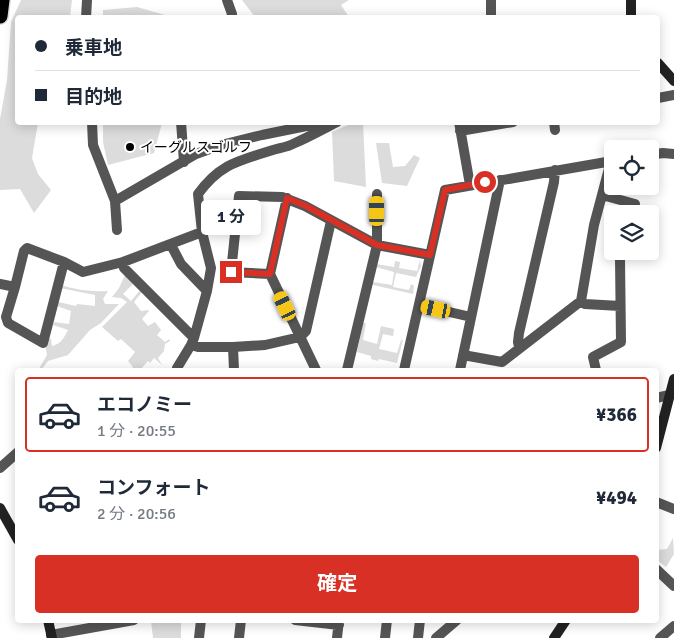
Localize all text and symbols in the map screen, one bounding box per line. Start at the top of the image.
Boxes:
text: 乗車地 [65,36,122,60]
text: 目的地 [65,85,122,109]
place label: イーグルスゴルフ [140,139,252,156]
map controls [604,140,659,260]
button: locate [604,140,659,195]
marker: イーグルスゴルフ [124,141,136,153]
route start [474,171,496,193]
car [369,196,384,226]
callout: 1 分 [201,200,261,234]
button: layers [604,205,659,260]
text: 1 分 [217,207,245,227]
route end [220,261,242,283]
car [271,289,298,323]
car [419,299,452,319]
icon: car [37,392,82,437]
text: エコノミー [97,393,192,417]
text: ¥366 [596,403,637,427]
text: 1 分 · 20:55 [97,421,176,441]
icon: car [37,475,82,520]
text: コンフォート [97,476,210,500]
text: ¥494 [596,486,637,510]
text: 2 分 · 20:56 [97,504,176,524]
button: 確定 [35,555,639,613]

